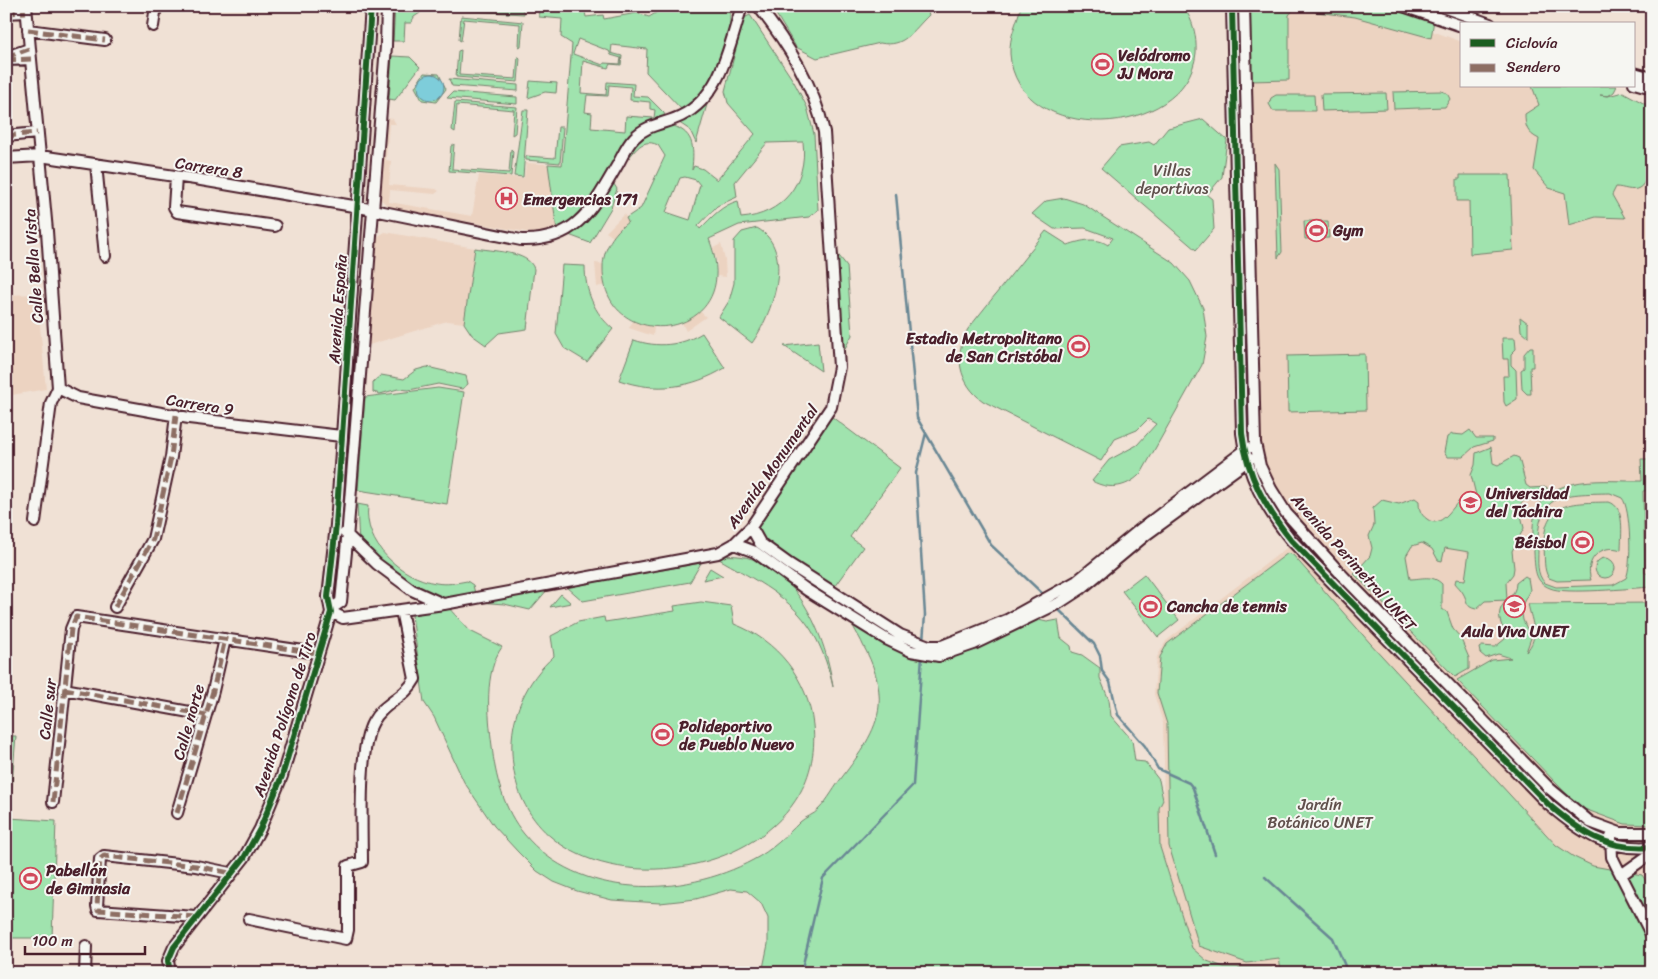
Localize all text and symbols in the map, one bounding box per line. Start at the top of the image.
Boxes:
legend [1460,22,1636,88]
text: Ciclovía [1506,30,1558,56]
place label: Velódromo JJ Mora [1117,41,1191,88]
sports icon: Velódromo JJ Mora [1090,52,1114,76]
text: Sendero [1506,54,1561,80]
street label: Carrera 8 [173,148,245,187]
park label: Villas deportivas [1135,156,1209,203]
place label: Emergencias 171 [523,185,638,214]
hospital icon: Emergencias 171 [495,187,519,211]
street label: Calle Bella Vista [15,208,52,324]
place label: Gym [1332,216,1364,245]
sports icon: Gym [1305,218,1329,242]
street label: Avenida España [319,253,356,366]
place label: Estadio Metropolitano de San Cristóbal [906,324,1063,371]
sports icon: Estadio Metropolitano de San Cristóbal [1066,335,1090,359]
street label: Carrera 9 [164,385,236,424]
street label: Avenida Monumental [718,398,827,535]
place label: Universidad del Táchira [1486,479,1570,526]
street label: Avenida Perimetral UNET [1283,486,1425,639]
school or university icon: Universidad del Táchira [1458,490,1482,514]
place label: Béisbol [1515,528,1567,557]
sports icon: Béisbol [1570,530,1594,554]
place label: Cancha de tennis [1166,592,1287,621]
sports icon: Cancha de tennis [1139,594,1163,618]
school or university icon: Aula Viva UNET [1503,595,1527,619]
place label: Aula Viva UNET [1460,617,1570,646]
street label: Avenida Polígono de Tiro [244,628,325,801]
street label: Calle sur [30,676,65,741]
street label: Calle norte [164,681,213,764]
place label: Polideportivo de Pueblo Nuevo [679,712,795,759]
sports icon: Polideportivo de Pueblo Nuevo [651,723,675,747]
park label: Jardín Botánico UNET [1267,790,1374,837]
place label: Pabellón de Gimnasia [46,856,131,903]
sports icon: Pabellón de Gimnasia [18,867,42,891]
scale bar [25,924,145,956]
text: 100 m [32,928,73,954]

